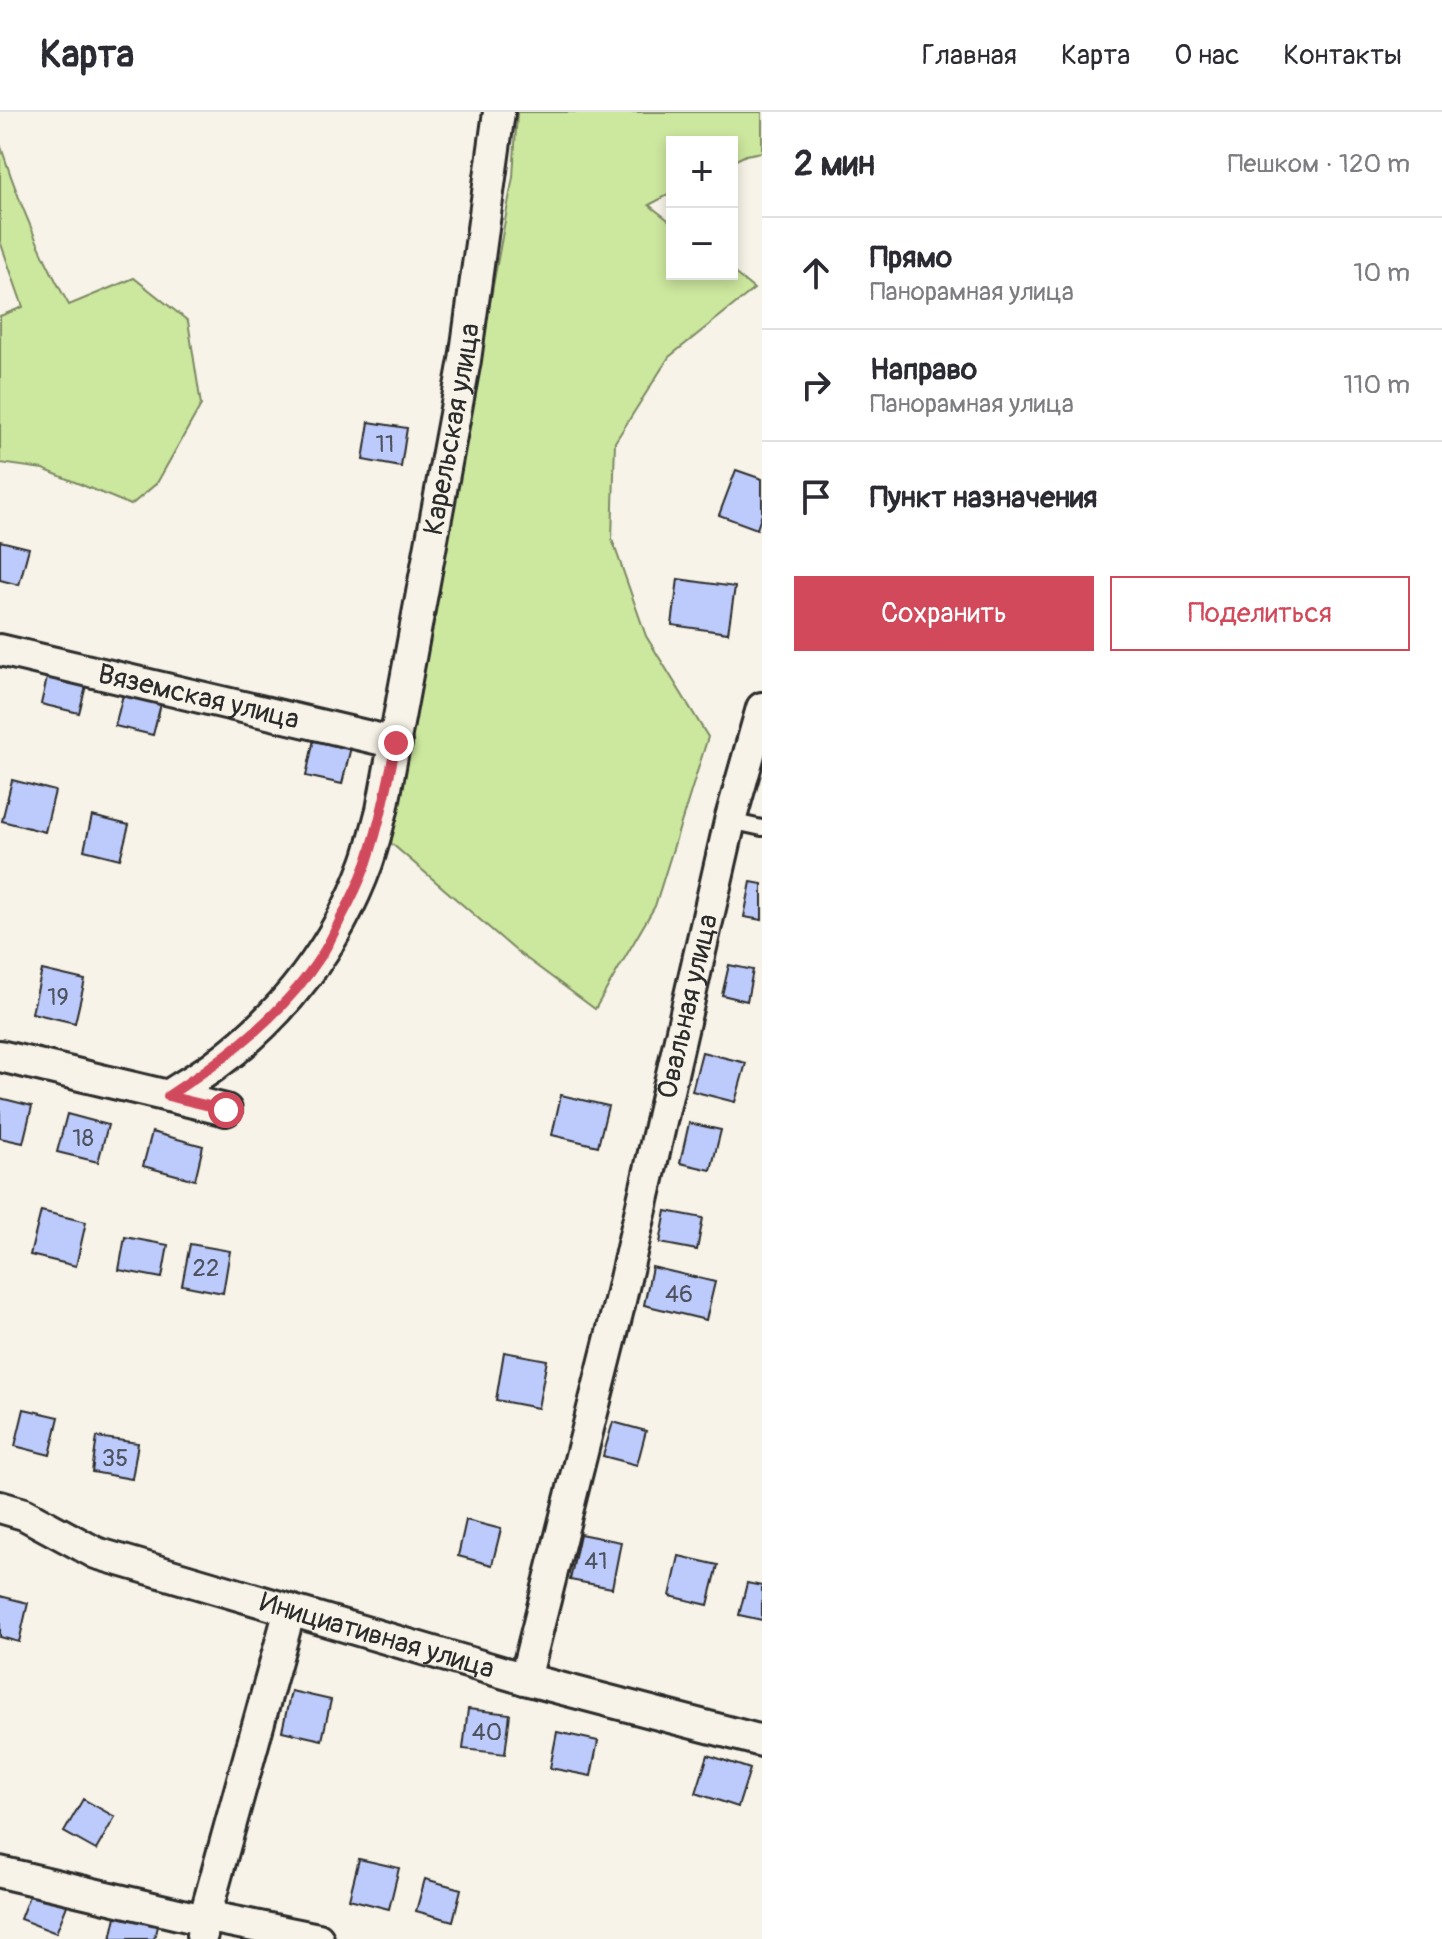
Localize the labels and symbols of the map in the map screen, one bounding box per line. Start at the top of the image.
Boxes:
street label: Карельская улица [416,321,487,538]
house number: 11 [376,430,394,459]
street label: Вяземская улица [95,656,303,737]
route end [378,725,414,761]
street label: Овальная улица [649,911,726,1102]
house number: 19 [47,983,69,1012]
route start [208,1092,244,1128]
house number: 18 [72,1124,94,1153]
house number: 22 [193,1254,219,1283]
house number: 46 [665,1280,693,1309]
house number: 35 [102,1444,128,1473]
house number: 41 [584,1547,608,1576]
street label: Инициативная улица [256,1585,499,1687]
house number: 40 [472,1718,502,1747]

